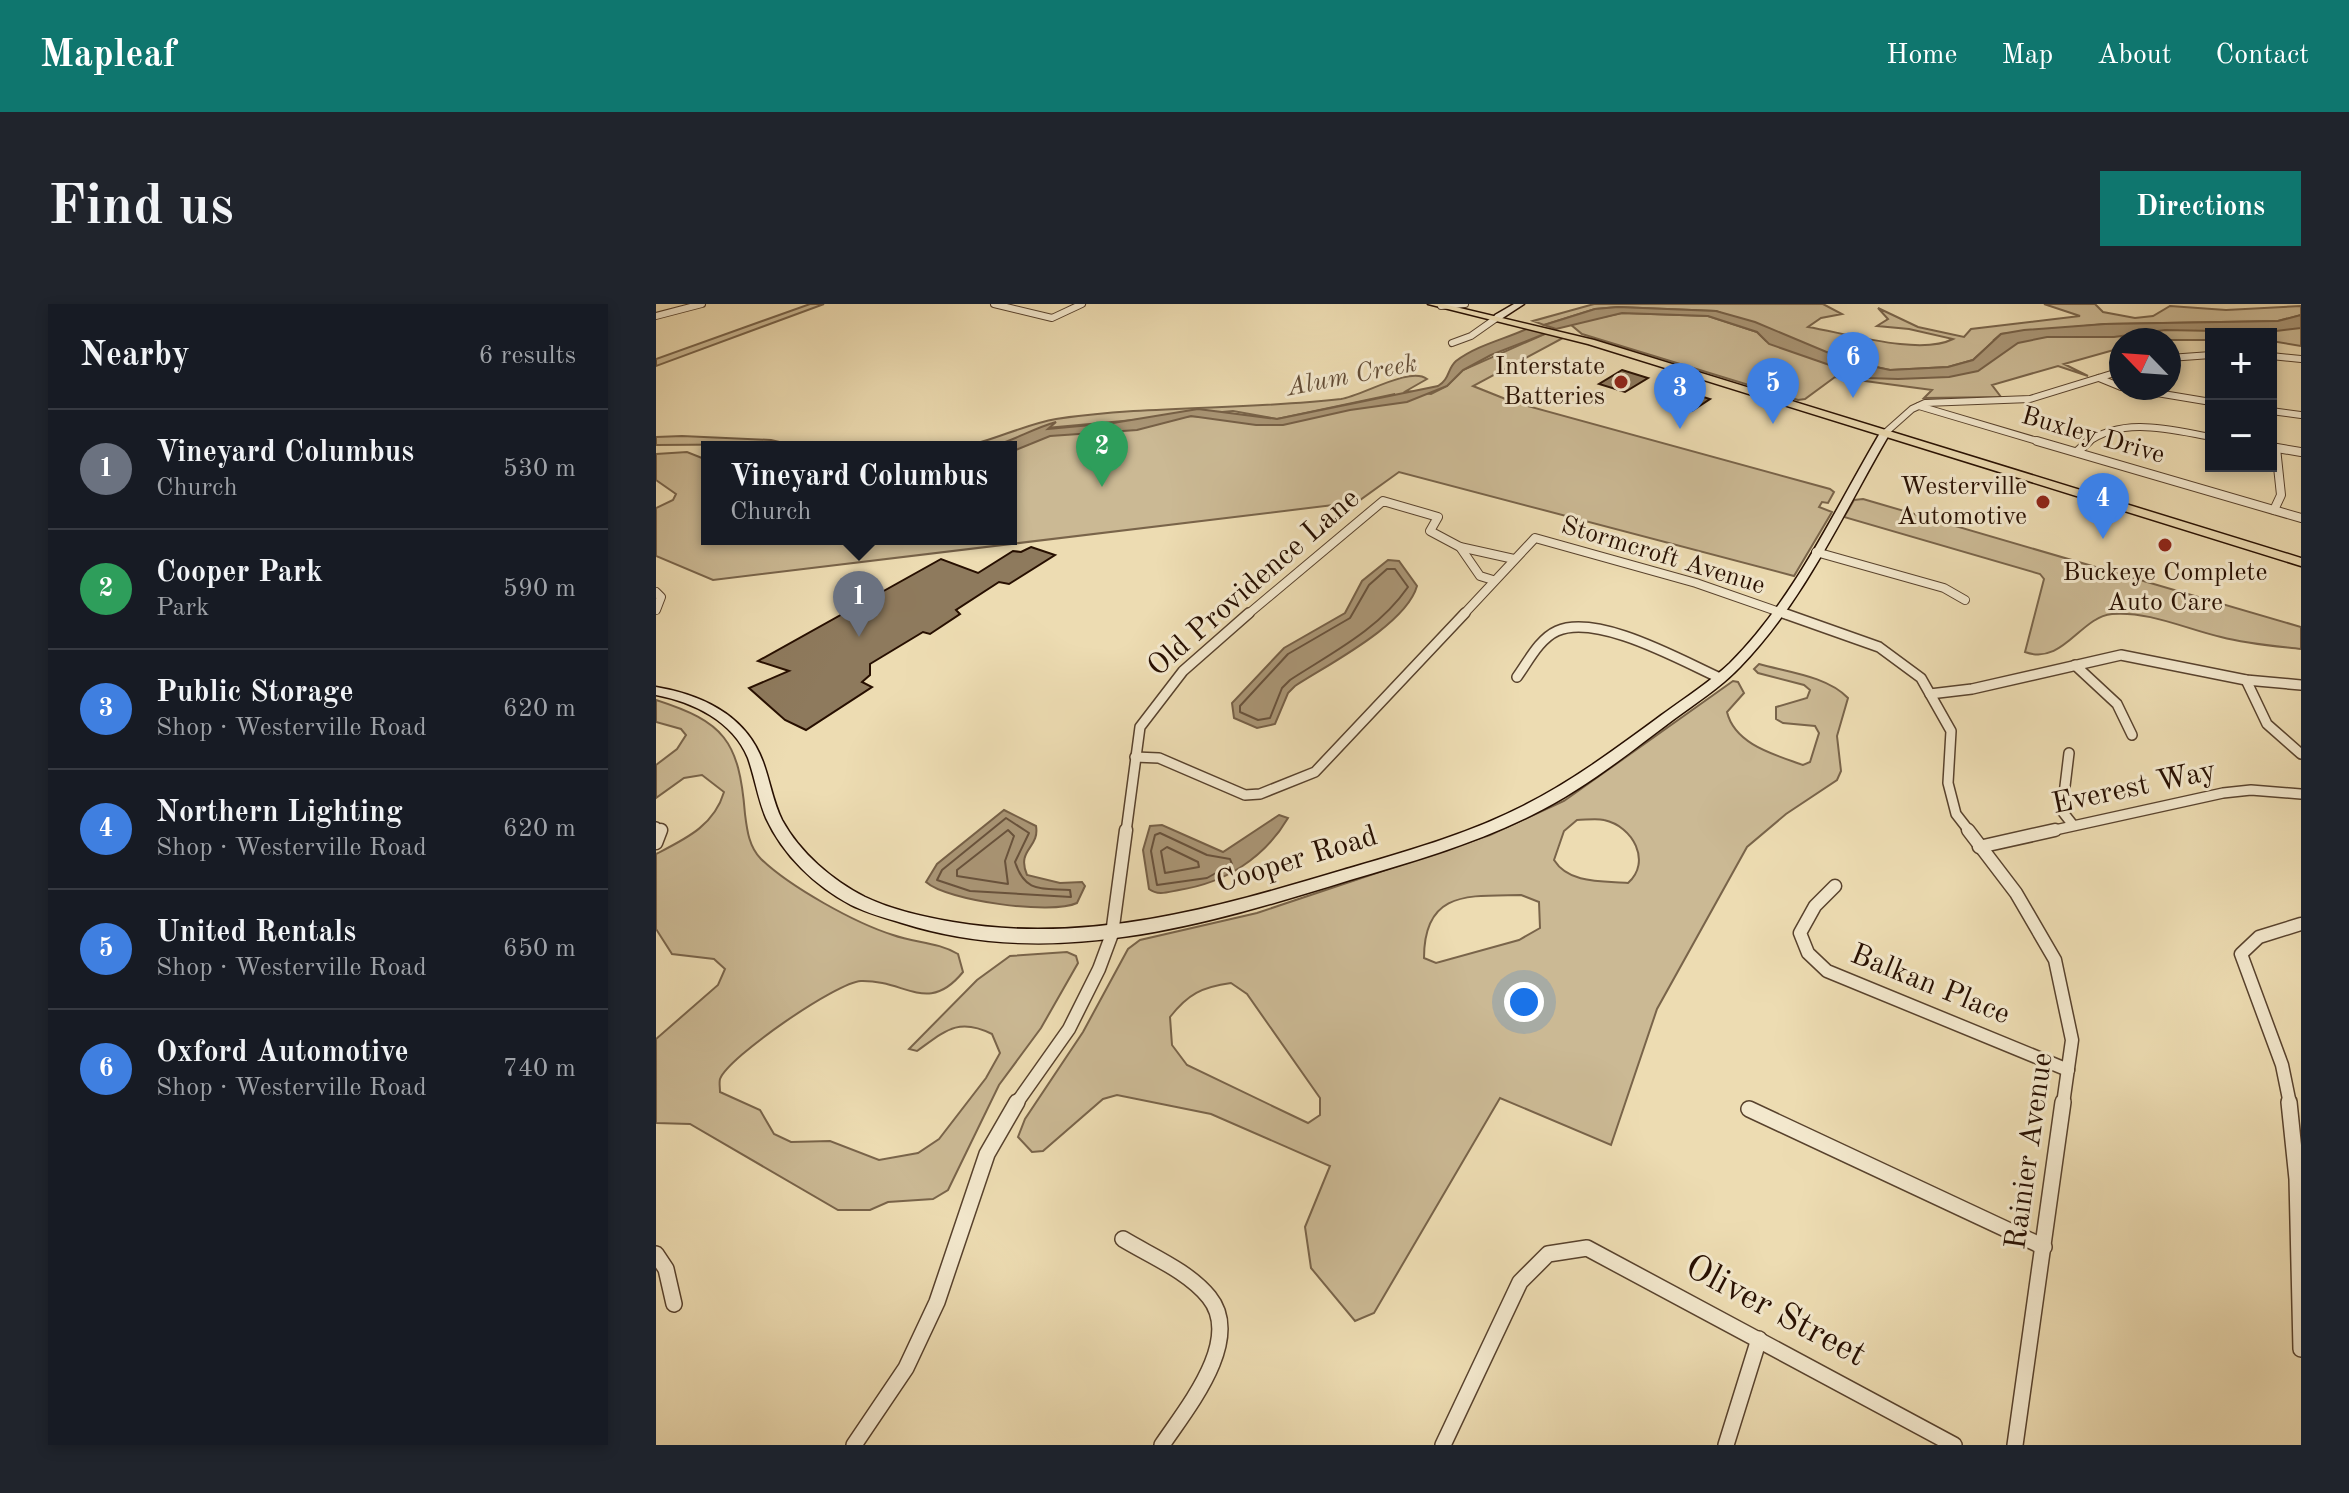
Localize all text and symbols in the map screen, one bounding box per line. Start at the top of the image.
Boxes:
text: Mapleaf [40,37,176,75]
text: Home [1886,42,1957,70]
text: Map [2001,42,2053,70]
text: About [2097,42,2172,70]
text: Contact [2216,42,2309,70]
button: Directions [2100,171,2301,246]
text: Find us [48,180,234,236]
north arrow [2109,328,2181,400]
map controls [2205,328,2277,472]
button: + [2205,328,2277,400]
pin: 6 [1827,332,1879,398]
text: Nearby [80,339,190,373]
text: 6 results [478,343,576,369]
water label: Alum Creek [1283,351,1419,402]
place label: Interstate Batteries [1495,354,1605,410]
pin: 5 [1747,358,1799,424]
pin: 3 [1654,363,1706,429]
marker: Interstate Batteries [1612,373,1630,391]
button: − [2205,400,2277,472]
street label: Buxley Drive [2018,403,2168,469]
pin: 2 [1076,421,1128,487]
text: Vineyard Columbus [156,438,414,468]
popup [701,441,1017,545]
text: 1 [98,456,114,482]
text: 530 m [503,456,576,482]
text: Vineyard Columbus [730,462,988,492]
pin: 4 [2077,473,2129,539]
place label: Westerville Automotive [1897,474,2027,530]
text: Church [156,475,238,501]
street label: Old Providence Lane [1143,483,1365,683]
marker: Westerville Automotive [2034,493,2052,511]
text: Church [730,499,811,525]
street label: Stormcroft Avenue [1558,513,1768,599]
marker: Buckeye Complete Auto Care [2156,536,2174,554]
text: Cooper Park [156,558,323,588]
place label: Buckeye Complete Auto Care [2063,560,2267,616]
pin: 1 [833,571,885,637]
text: 2 [98,576,114,602]
text: 590 m [503,576,576,602]
text: Park [156,595,210,621]
text: Public Storage [156,678,354,708]
text: 3 [98,696,114,722]
text: 620 m [503,696,576,722]
text: Shop · Westerville Road [156,715,427,741]
street label: Everest Way [2049,756,2219,820]
text: Northern Lighting [156,798,403,828]
text: 4 [98,816,114,842]
text: 620 m [503,816,576,842]
street label: Cooper Road [1213,821,1381,899]
text: Shop · Westerville Road [156,835,427,861]
text: United Rentals [156,918,356,948]
text: 5 [98,936,114,962]
text: 650 m [503,936,576,962]
street label: Balkan Place [1846,939,2014,1031]
text: Shop · Westerville Road [156,955,427,981]
your location [1504,982,1544,1022]
text: Oxford Automotive [156,1038,409,1068]
street label: Rainier Avenue [2001,1051,2059,1251]
text: 6 [98,1056,114,1082]
text: 740 m [503,1056,576,1082]
text: Shop · Westerville Road [156,1075,427,1101]
street label: Oliver Street [1679,1249,1871,1375]

